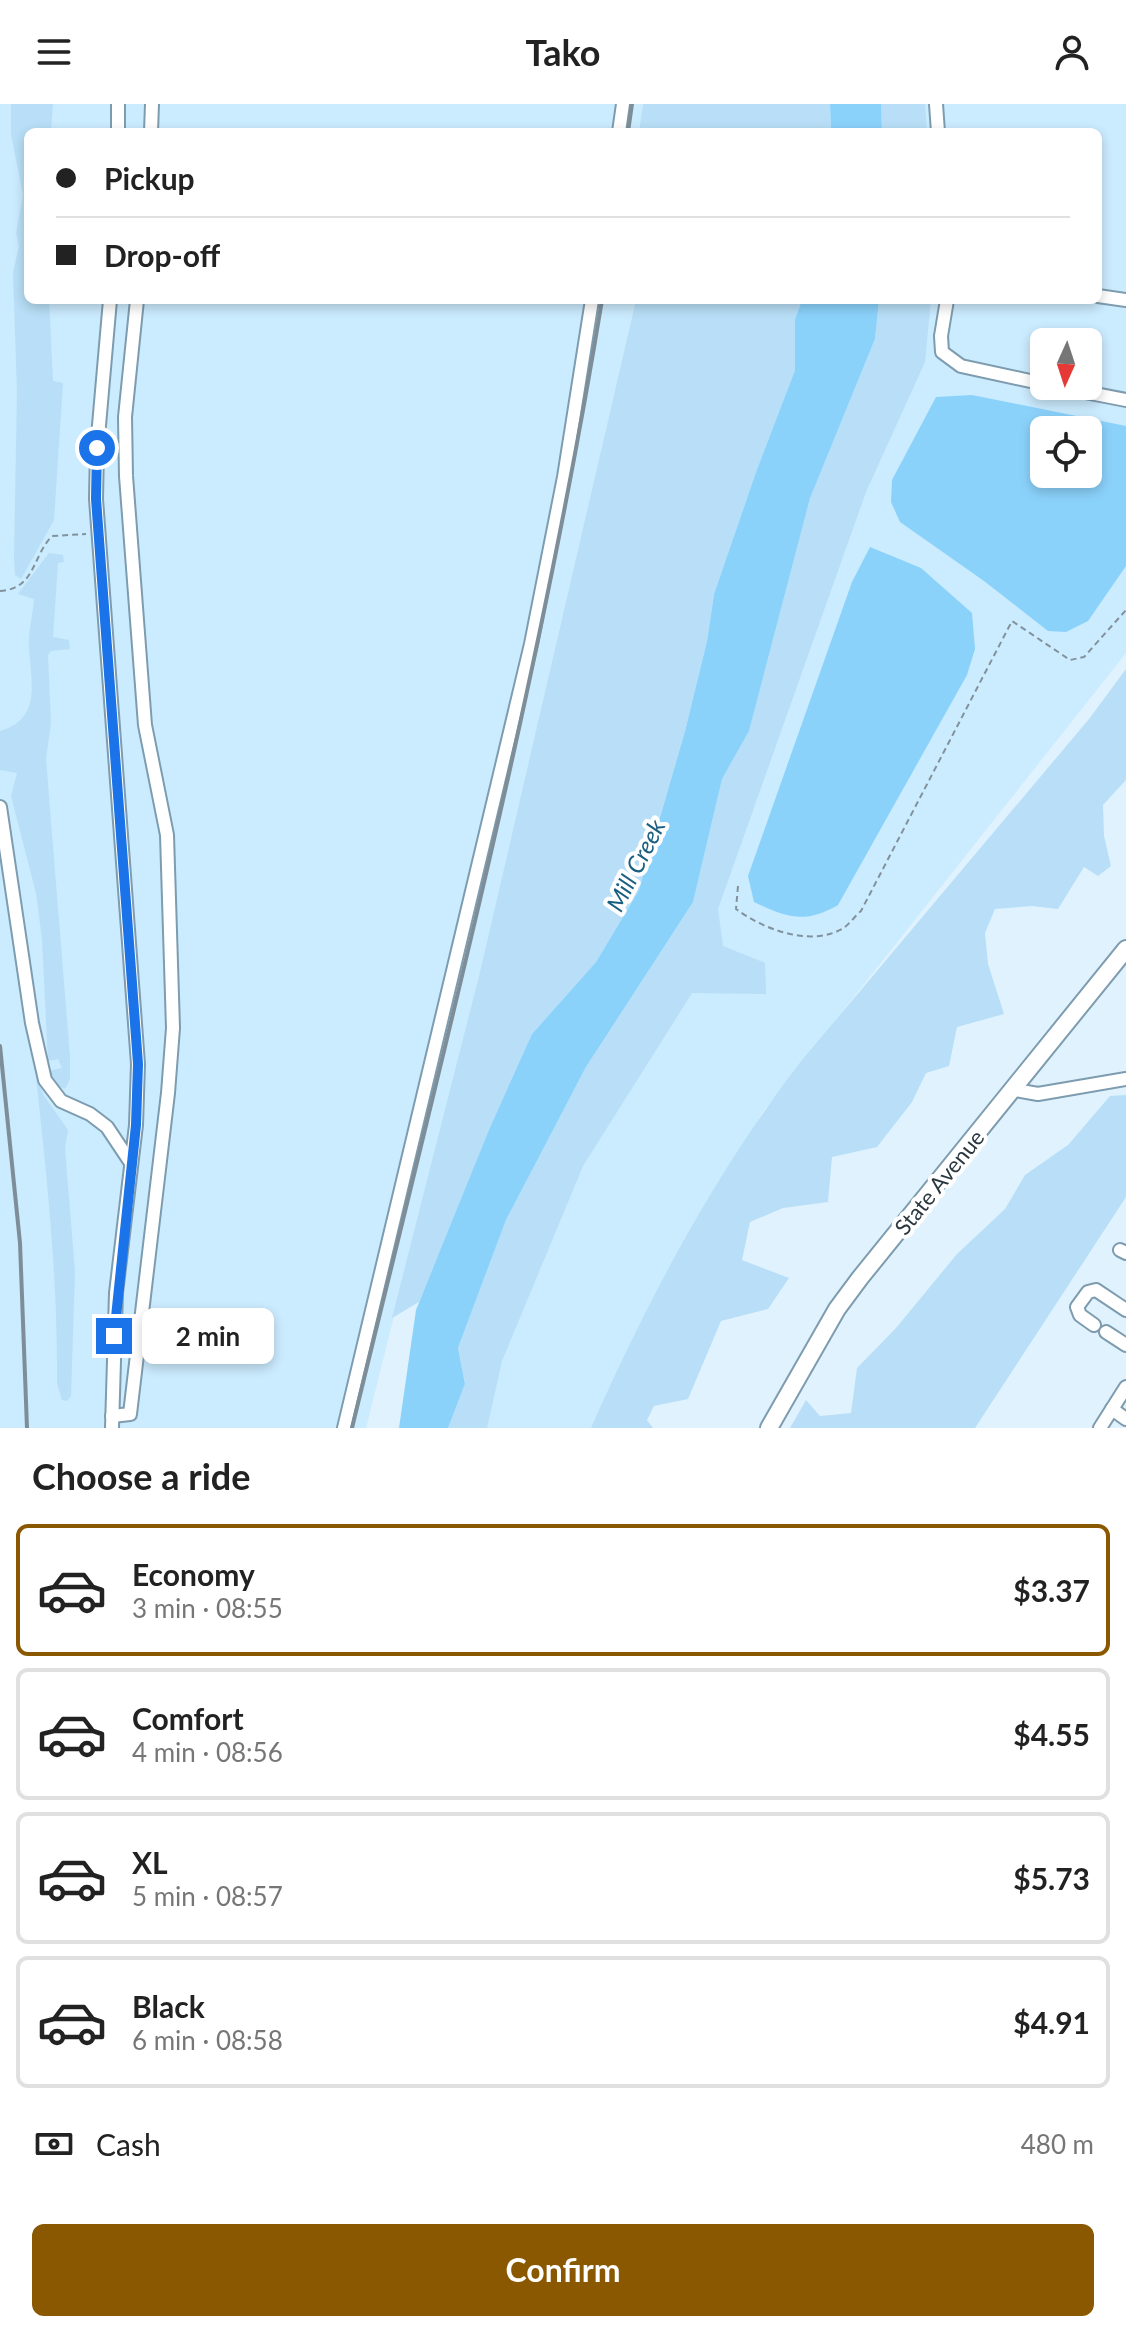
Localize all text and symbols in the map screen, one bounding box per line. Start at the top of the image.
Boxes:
icon: menu [32,30,76,74]
text: Tako [526,30,600,74]
icon: person [1050,30,1094,74]
text: Pickup [104,160,195,196]
text: Drop-off [104,237,220,273]
north arrow [1030,328,1102,400]
map controls [1030,328,1102,488]
button: locate [1030,416,1102,488]
route start [79,430,115,466]
water label: Mill Creek [600,814,671,916]
street label: State Avenue [888,1124,990,1240]
callout: 2 min [142,1308,274,1364]
route end [96,1318,132,1354]
text: 2 min [176,1320,240,1352]
text: Choose a ride [32,1454,251,1498]
icon: car [36,1554,108,1626]
text: Economy [132,1556,255,1592]
text: $3.37 [1013,1572,1090,1608]
text: 3 min · 08:55 [132,1592,283,1624]
icon: car [36,1698,108,1770]
text: Comfort [132,1700,244,1736]
text: $4.55 [1013,1716,1090,1752]
text: 4 min · 08:56 [132,1736,283,1768]
icon: car [36,1842,108,1914]
text: XL [132,1844,168,1880]
text: $5.73 [1013,1860,1090,1896]
text: 5 min · 08:57 [132,1880,283,1912]
icon: car [36,1986,108,2058]
text: Black [132,1988,205,2024]
text: $4.91 [1013,2004,1090,2040]
text: 6 min · 08:58 [132,2024,283,2056]
icon: cash [32,2122,76,2166]
text: Cash [96,2126,161,2162]
text: 480 m [1021,2128,1094,2160]
button: Confirm [32,2224,1094,2316]

